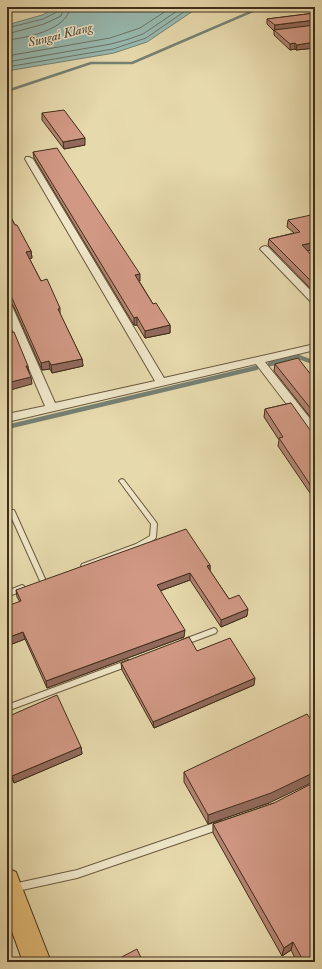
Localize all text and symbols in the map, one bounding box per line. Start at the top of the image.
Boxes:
water label: Sungai Klang [25,19,95,51]

